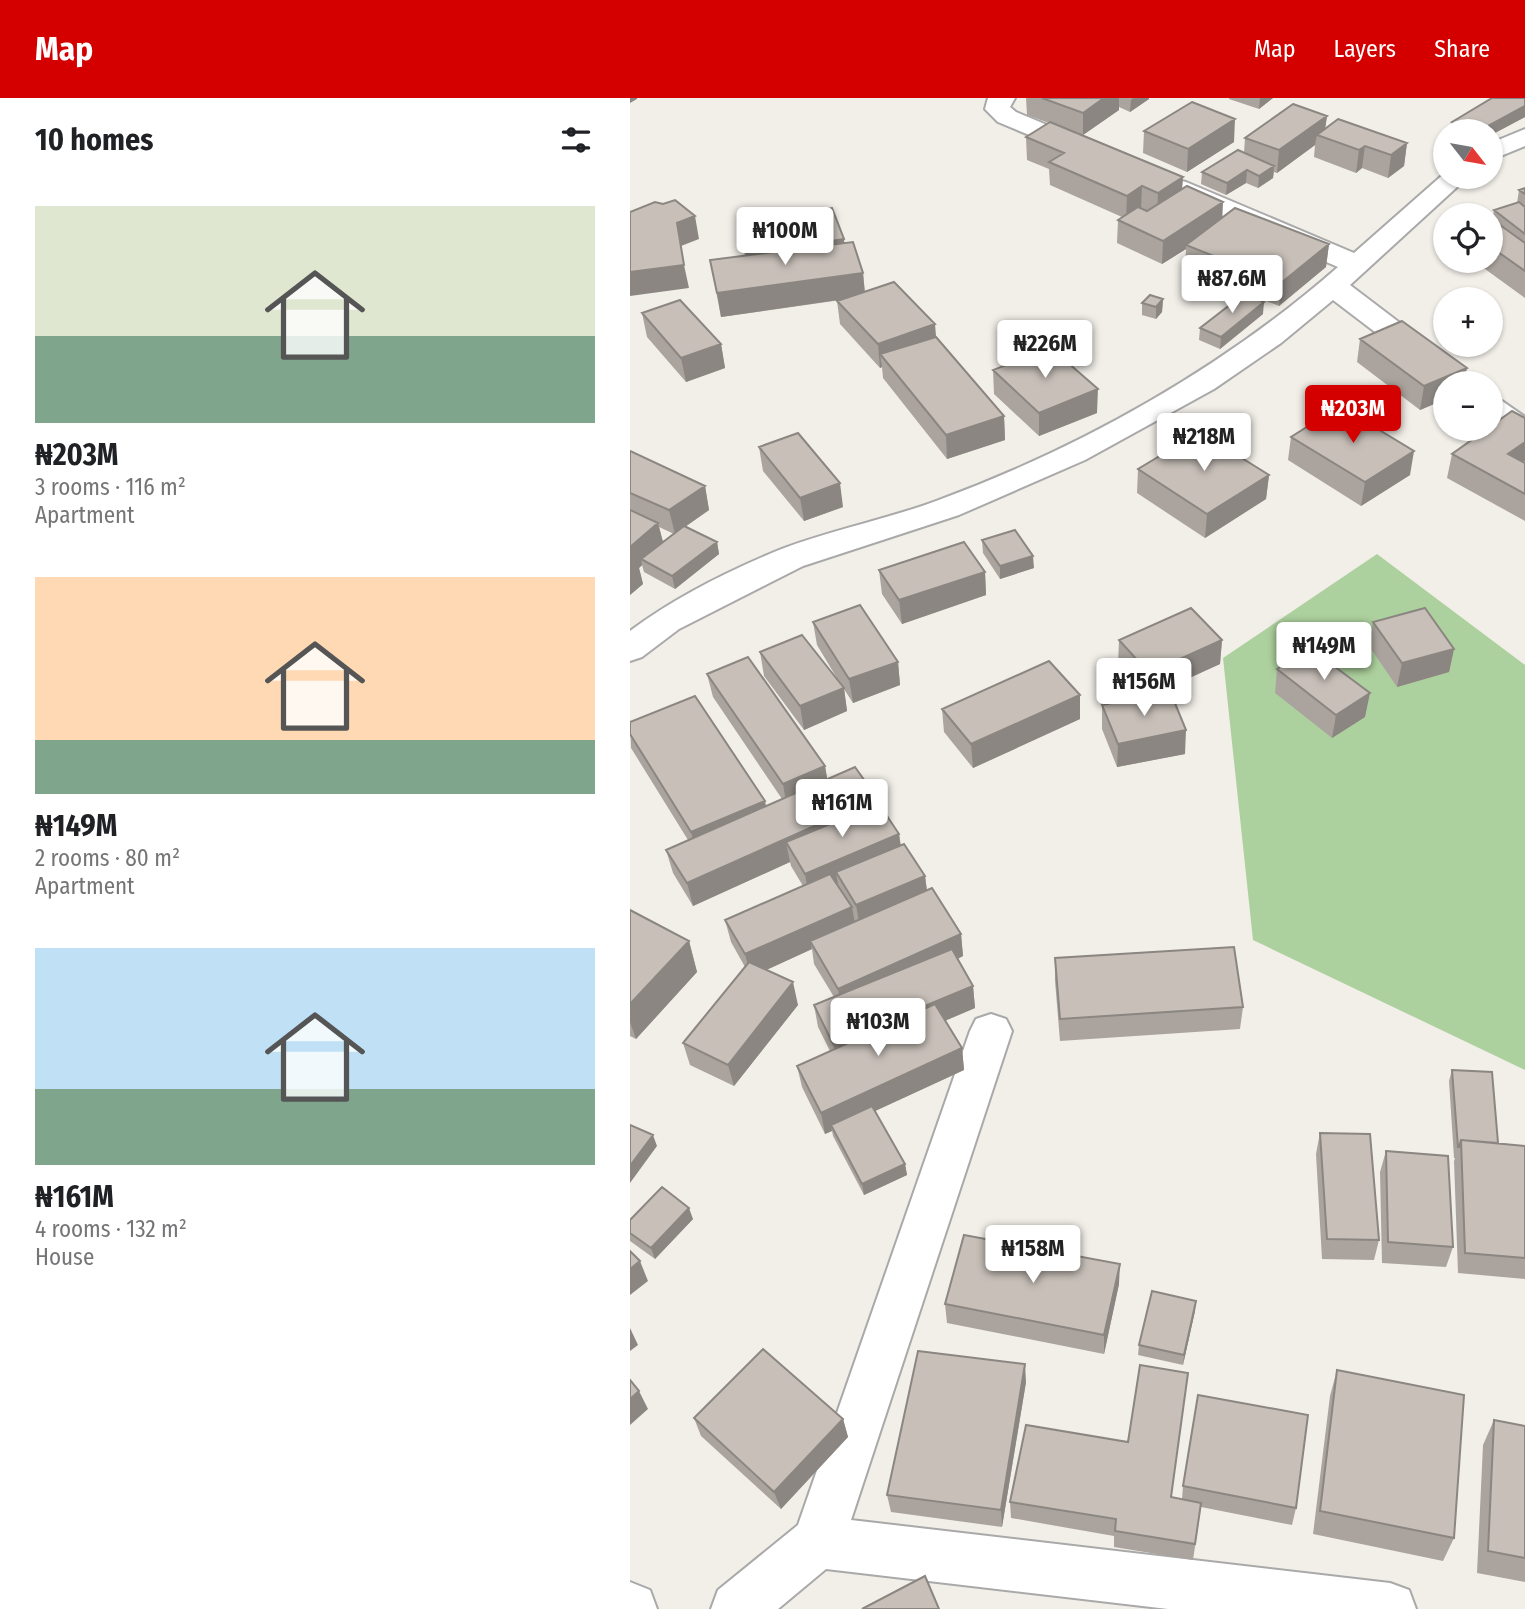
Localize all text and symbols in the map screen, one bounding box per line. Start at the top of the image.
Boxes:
text: Map [35,29,93,69]
text: Map [1254,35,1296,63]
text: Layers [1334,35,1396,63]
text: Share [1434,35,1490,63]
north arrow [1433,119,1503,189]
map controls [1433,119,1503,441]
icon: filters [557,121,595,159]
text: 10 homes [35,122,153,158]
button: locate [1433,203,1503,273]
pin: ₦100M [736,208,834,267]
text: ₦100M [753,216,817,244]
icon: home [252,252,378,378]
pin: ₦87.6M [1175,256,1289,315]
text: ₦87.6M [1198,264,1266,292]
button: + [1433,287,1503,357]
pin: ₦226M [996,320,1094,380]
text: ₦226M [1013,329,1077,357]
button: − [1433,371,1503,441]
pin: ₦203M [1304,386,1402,445]
text: ₦203M [1321,394,1385,422]
pin: ₦218M [1155,414,1253,473]
text: ₦218M [1173,422,1235,450]
text: ₦203M [35,437,118,473]
text: 3 rooms · 116 m² [35,473,186,501]
text: Apartment [35,501,135,529]
pin: ₦149M [1275,622,1373,682]
icon: home [252,623,378,749]
text: ₦149M [1292,631,1356,659]
pin: ₦156M [1095,658,1193,718]
text: ₦156M [1112,667,1176,695]
pin: ₦161M [793,780,891,839]
text: ₦161M [812,788,872,816]
text: ₦149M [35,808,117,844]
text: 2 rooms · 80 m² [35,844,180,872]
text: Apartment [35,872,135,900]
icon: home [252,994,378,1120]
pin: ₦103M [829,998,927,1058]
text: ₦103M [846,1007,910,1035]
text: ₦161M [35,1179,114,1215]
text: 4 rooms · 132 m² [35,1215,187,1243]
pin: ₦158M [984,1226,1082,1285]
text: ₦158M [1001,1234,1065,1262]
text: House [35,1243,94,1271]

